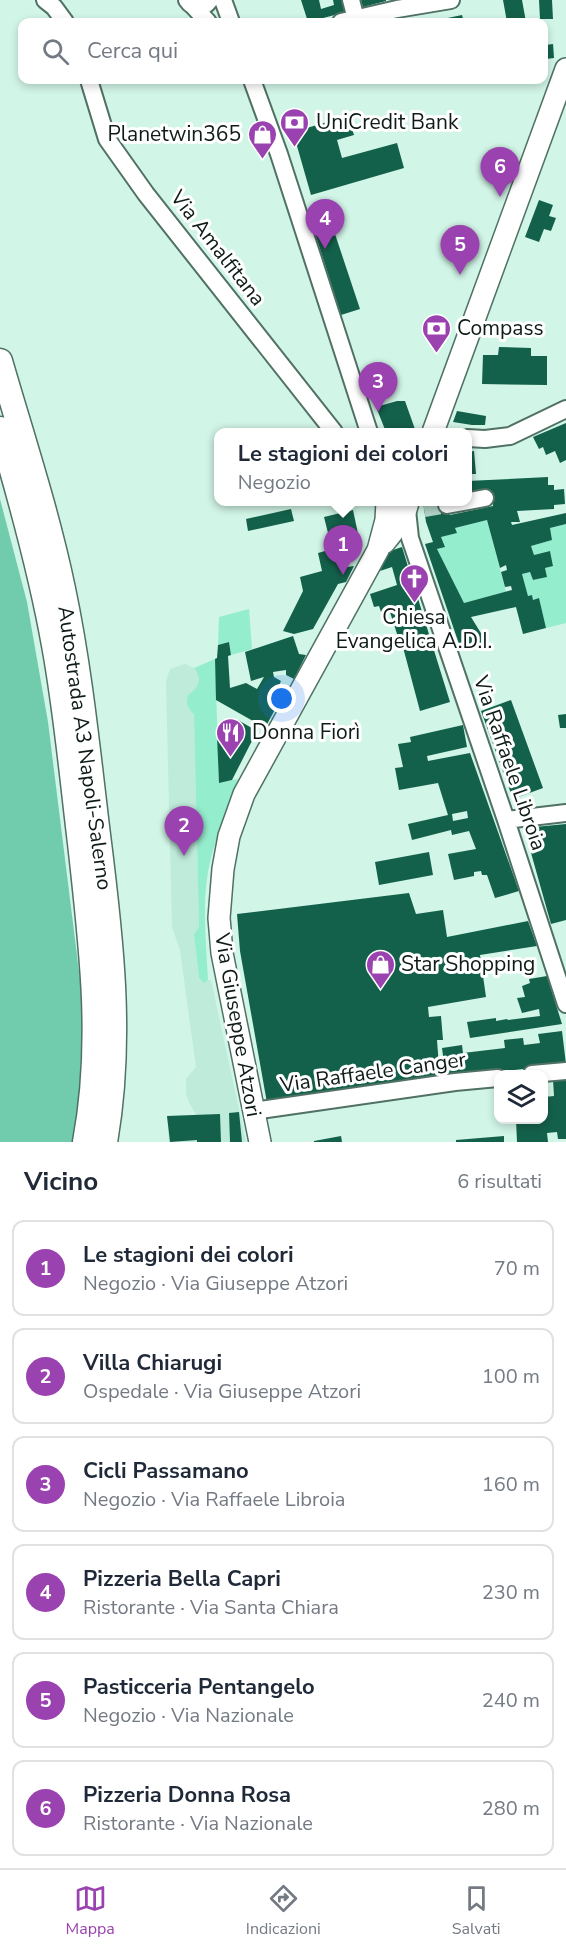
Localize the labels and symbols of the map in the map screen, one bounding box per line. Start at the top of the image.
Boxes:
bank icon: UniCredit Bank [279,106,311,148]
place label: UniCredit Bank [316,108,459,136]
shop icon: Planetwin365 [246,118,278,160]
place label: Planetwin365 [108,120,241,148]
pin: 6 [480,148,520,197]
street label: Via Amalfitana [163,184,272,312]
pin: 4 [306,200,344,249]
pin: 5 [440,226,480,275]
bank icon: Compass [420,312,452,354]
place label: Compass [457,314,544,342]
pin: 3 [358,362,398,412]
pin: 1 [324,526,362,575]
church icon: Chiesa Evangelica A.D.I. [398,562,430,604]
place label: Chiesa Evangelica A.D.I. [336,603,492,655]
street label: Autostrada A3 Napoli-Salerno [51,604,119,892]
street label: Via Raffaele Libroia [467,671,553,854]
your location [267,684,296,713]
restaurant icon: Donna Fiorì [215,716,247,758]
place label: Donna Fiorì [252,718,360,746]
pin: 2 [164,806,204,856]
street label: Via Giuseppe Atzori [208,930,268,1119]
shop icon: Star Shopping [364,948,396,990]
place label: Star Shopping [401,950,535,978]
street label: Via Raffaele Canger [277,1045,468,1099]

